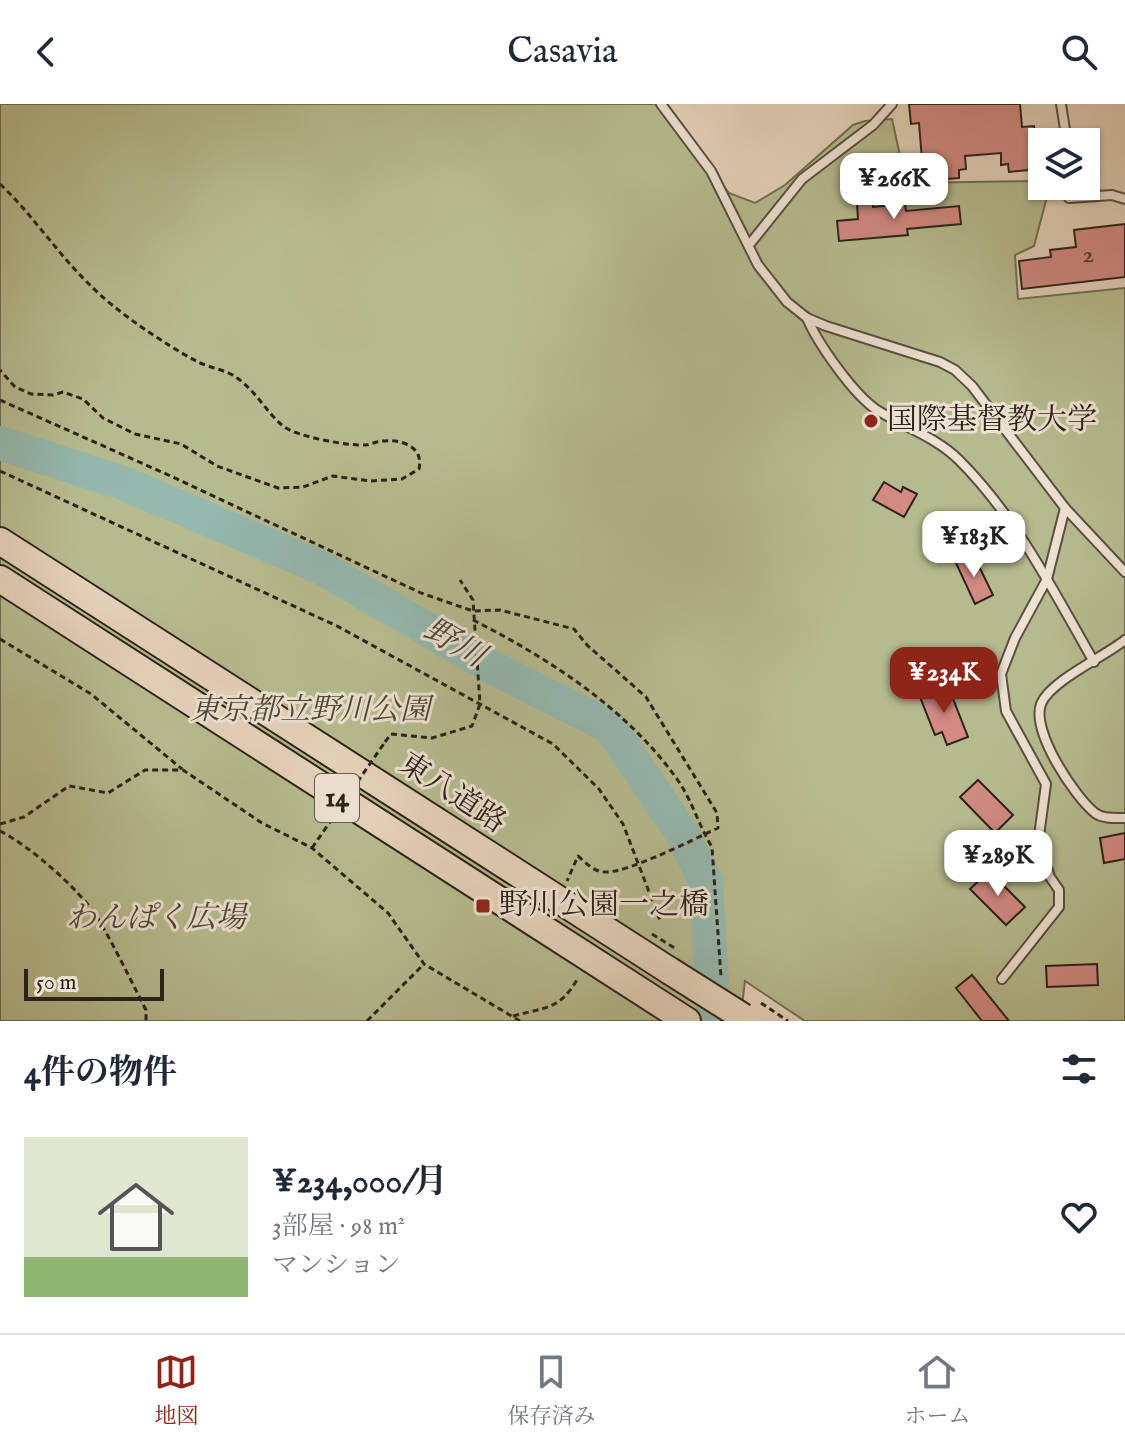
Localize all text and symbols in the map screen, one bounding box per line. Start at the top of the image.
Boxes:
text: Casavia [507,29,618,75]
icon: back [24,30,68,74]
icon: search [1057,30,1101,74]
map controls [1028,128,1100,200]
button: layers [1028,128,1100,200]
pin: ¥266K [838,153,950,221]
text: ¥266K [858,162,930,195]
house number: 2 [1082,238,1094,271]
place label: 国際基督教大学 [887,402,1097,440]
marker: 国際基督教大学 [862,412,880,430]
pin: ¥183K [918,511,1030,579]
text: ¥183K [940,520,1008,553]
water label: 野川 [416,610,495,679]
pin: ¥234K [888,647,1000,715]
text: ¥234K [908,656,980,689]
park label: 東京都立野川公園 [190,692,435,730]
street label: 東八道路 [391,745,513,843]
road number: 14 [315,774,359,822]
pin: ¥289K [942,830,1054,898]
text: ¥289K [962,839,1034,872]
place label: 野川公園一之橋 [499,887,709,925]
marker: 野川公園一之橋 [474,897,492,915]
park label: わんぱく広場 [66,900,249,938]
scale bar [24,965,164,1001]
text: 50 m [36,969,77,997]
icon: filters [1057,1047,1101,1091]
text: 4件の物件 [24,1052,177,1095]
text: ¥234,000/月 [272,1161,448,1204]
icon: home [88,1169,184,1265]
icon: heart [1057,1195,1101,1239]
text: 3部屋 · 98 m² [272,1210,405,1243]
text: マンション [272,1249,401,1282]
tab: 地図 [154,1350,199,1431]
tab: 保存済み [507,1350,596,1431]
tab: ホーム [904,1350,971,1431]

